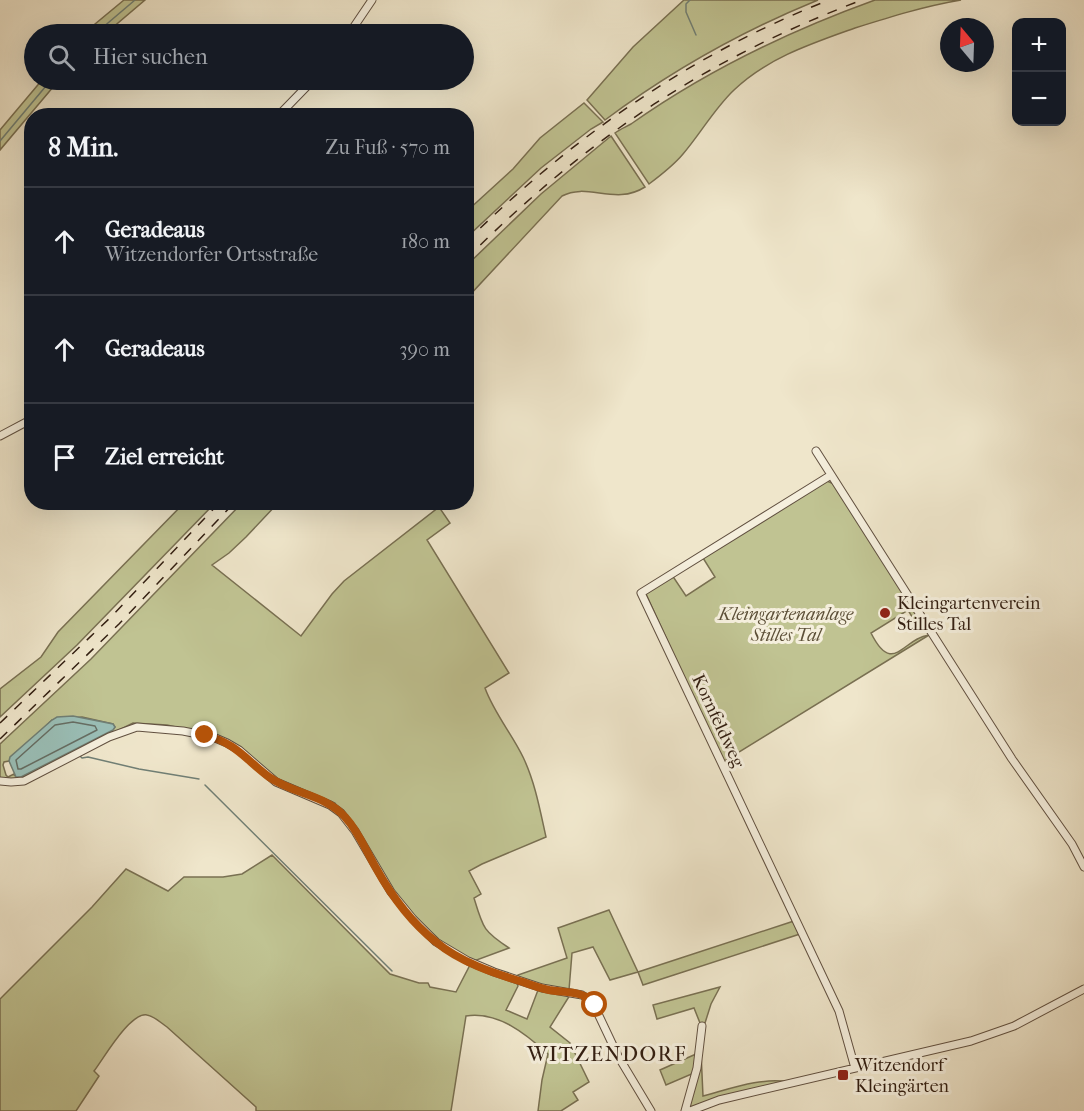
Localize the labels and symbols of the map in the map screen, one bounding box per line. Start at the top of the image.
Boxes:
north arrow [940,18,994,72]
place label: Kleingartenverein Stilles Tal [897,593,1041,635]
park label: Kleingartenanlage Stilles Tal [717,604,854,646]
marker: Kleingartenverein Stilles Tal [878,606,892,620]
street label: Kornfeldweg [687,671,749,771]
route end [191,721,217,747]
route start [581,991,607,1017]
district label: WITZENDORF [526,1042,687,1066]
place label: Witzendorf Kleingärten [854,1055,950,1097]
marker: Witzendorf Kleingärten [836,1068,850,1082]

